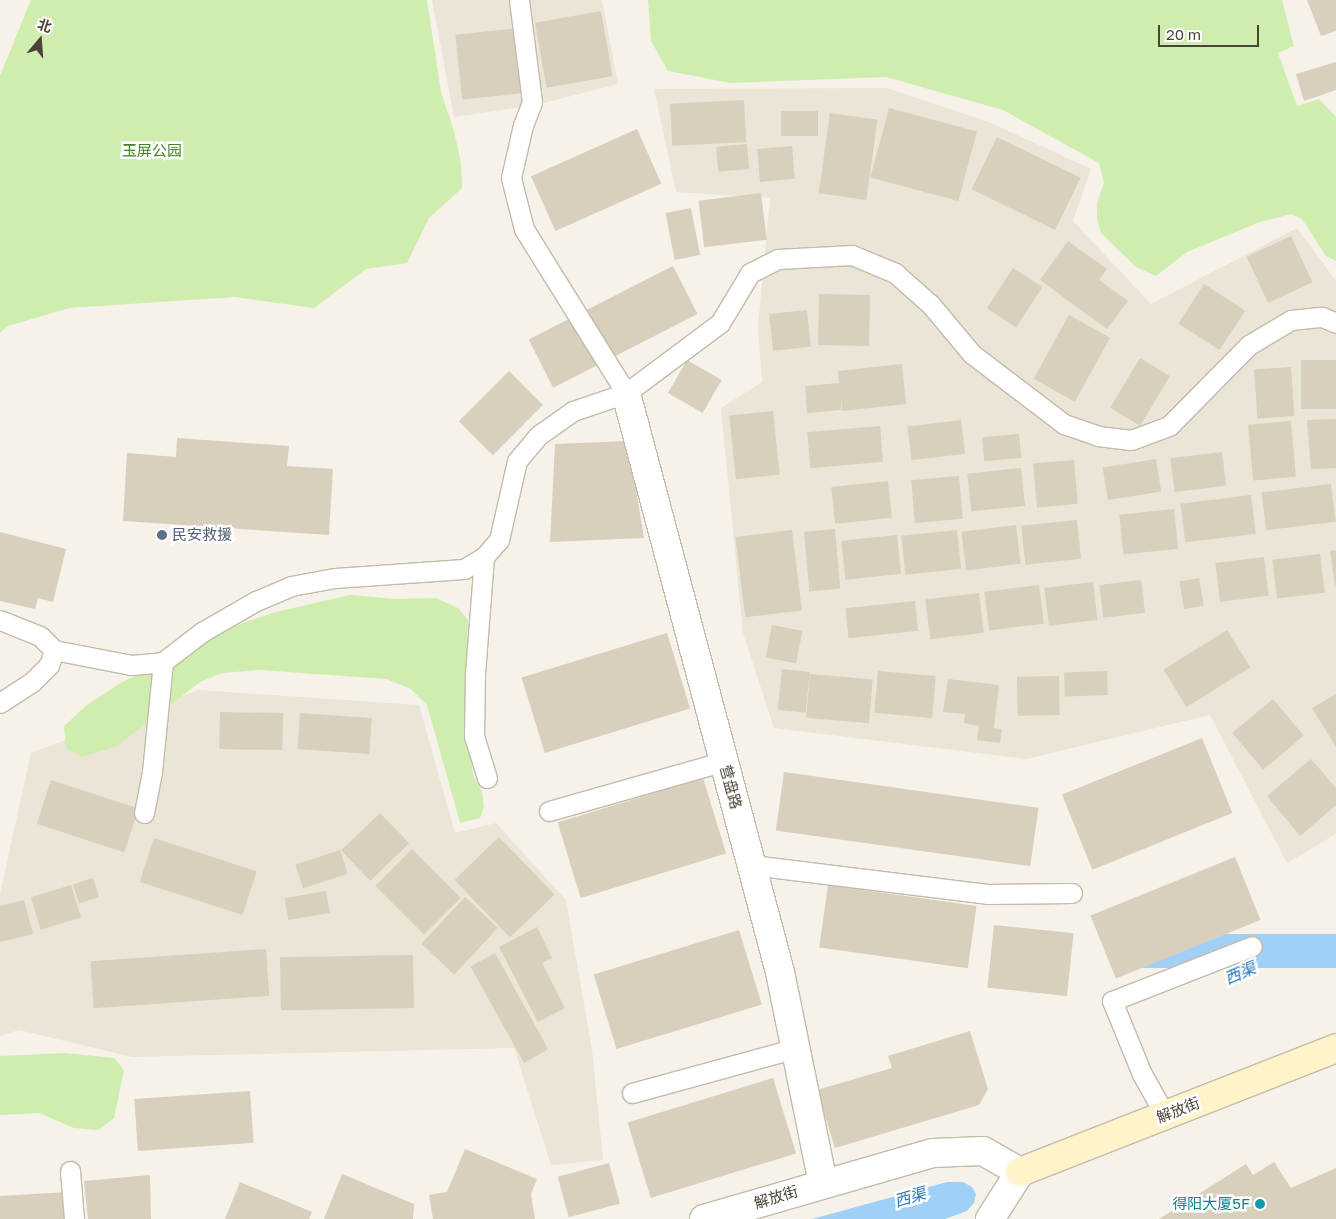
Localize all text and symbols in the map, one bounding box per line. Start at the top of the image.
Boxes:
north arrow [15,15,65,65]
text: 北 [36,15,54,36]
scale bar [1161,15,1262,47]
text: 20 m [1166,25,1201,43]
park label: 玉屏公园 [122,142,182,160]
place label: 民安救援 [172,526,232,544]
marker: 民安救援 [156,529,168,541]
street label: 营盘路 [716,763,746,811]
water label: 西渠 [1222,958,1258,988]
street label: 解放街 [1154,1094,1202,1126]
street label: 解放街 [752,1182,800,1212]
water label: 西渠 [892,1183,928,1211]
place label: 得阳大厦5F [1172,1195,1250,1213]
marker: 得阳大厦5F [1254,1198,1266,1210]

